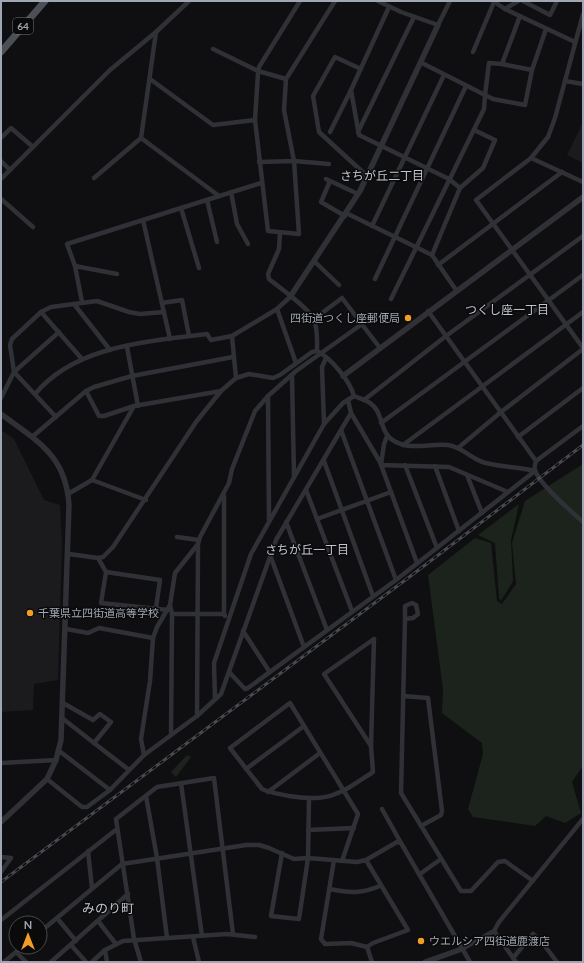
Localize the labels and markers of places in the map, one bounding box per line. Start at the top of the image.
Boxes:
place label: 四街道つくし座郵便局 [290,311,400,324]
marker: 四街道つくし座郵便局 [403,313,413,323]
place label: 千葉県立四街道高等学校 [38,606,159,619]
marker: 千葉県立四街道高等学校 [25,608,35,618]
place label: ウエルシア四街道鹿渡店 [429,934,550,947]
marker: ウエルシア四街道鹿渡店 [416,936,426,946]

